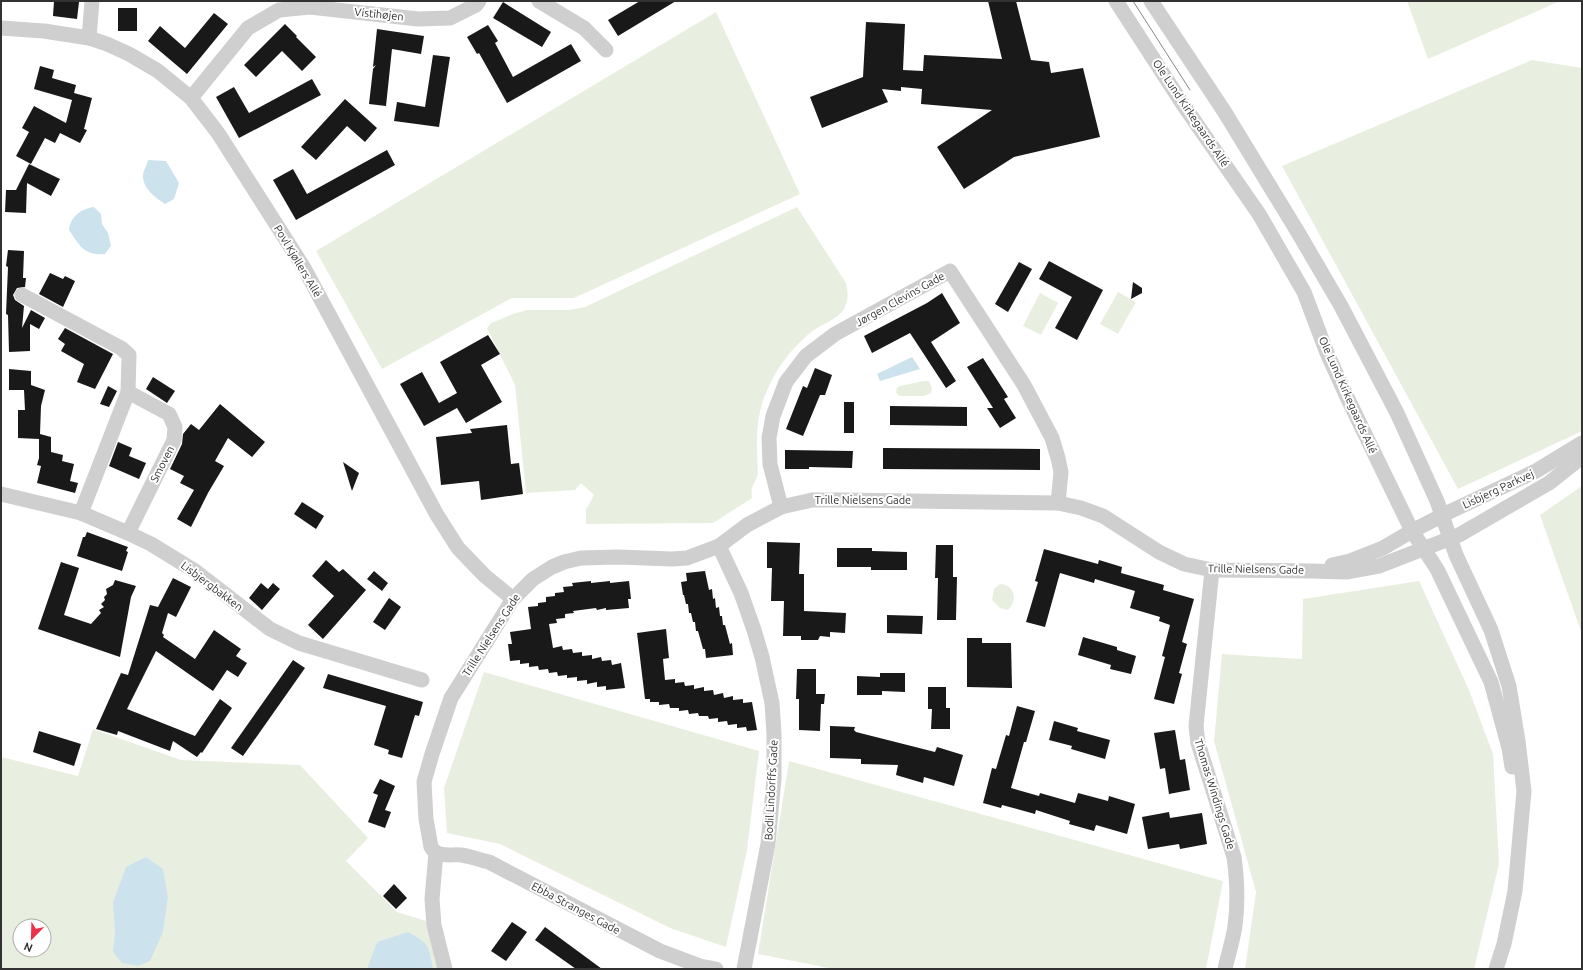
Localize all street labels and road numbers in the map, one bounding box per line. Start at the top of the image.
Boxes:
street label: Vistihøjen [354,5,404,23]
street label: Ole Lund Kirkegaards Allé [1151,57,1231,169]
street label: Povl Kjøllers Allé [272,223,324,299]
street label: Jørgen Clevins Gade [853,270,947,328]
street label: Ole Lund Kirkegaards Allé [1317,335,1379,455]
street label: Smoven [148,444,176,484]
street label: Lisbjerg Parkvej [1460,467,1536,511]
street label: Trille Nielsens Gade [815,494,911,506]
street label: Lisbjergbakken [179,559,245,613]
street label: Trille Nielsens Gade [1208,562,1304,576]
street label: Trille Nielsens Gade [460,591,522,679]
street label: Thomas Windings Gade [1192,737,1238,851]
street label: Bodil Lindorffs Gade [762,739,780,841]
street label: Ebba Stranges Gade [530,880,622,936]

